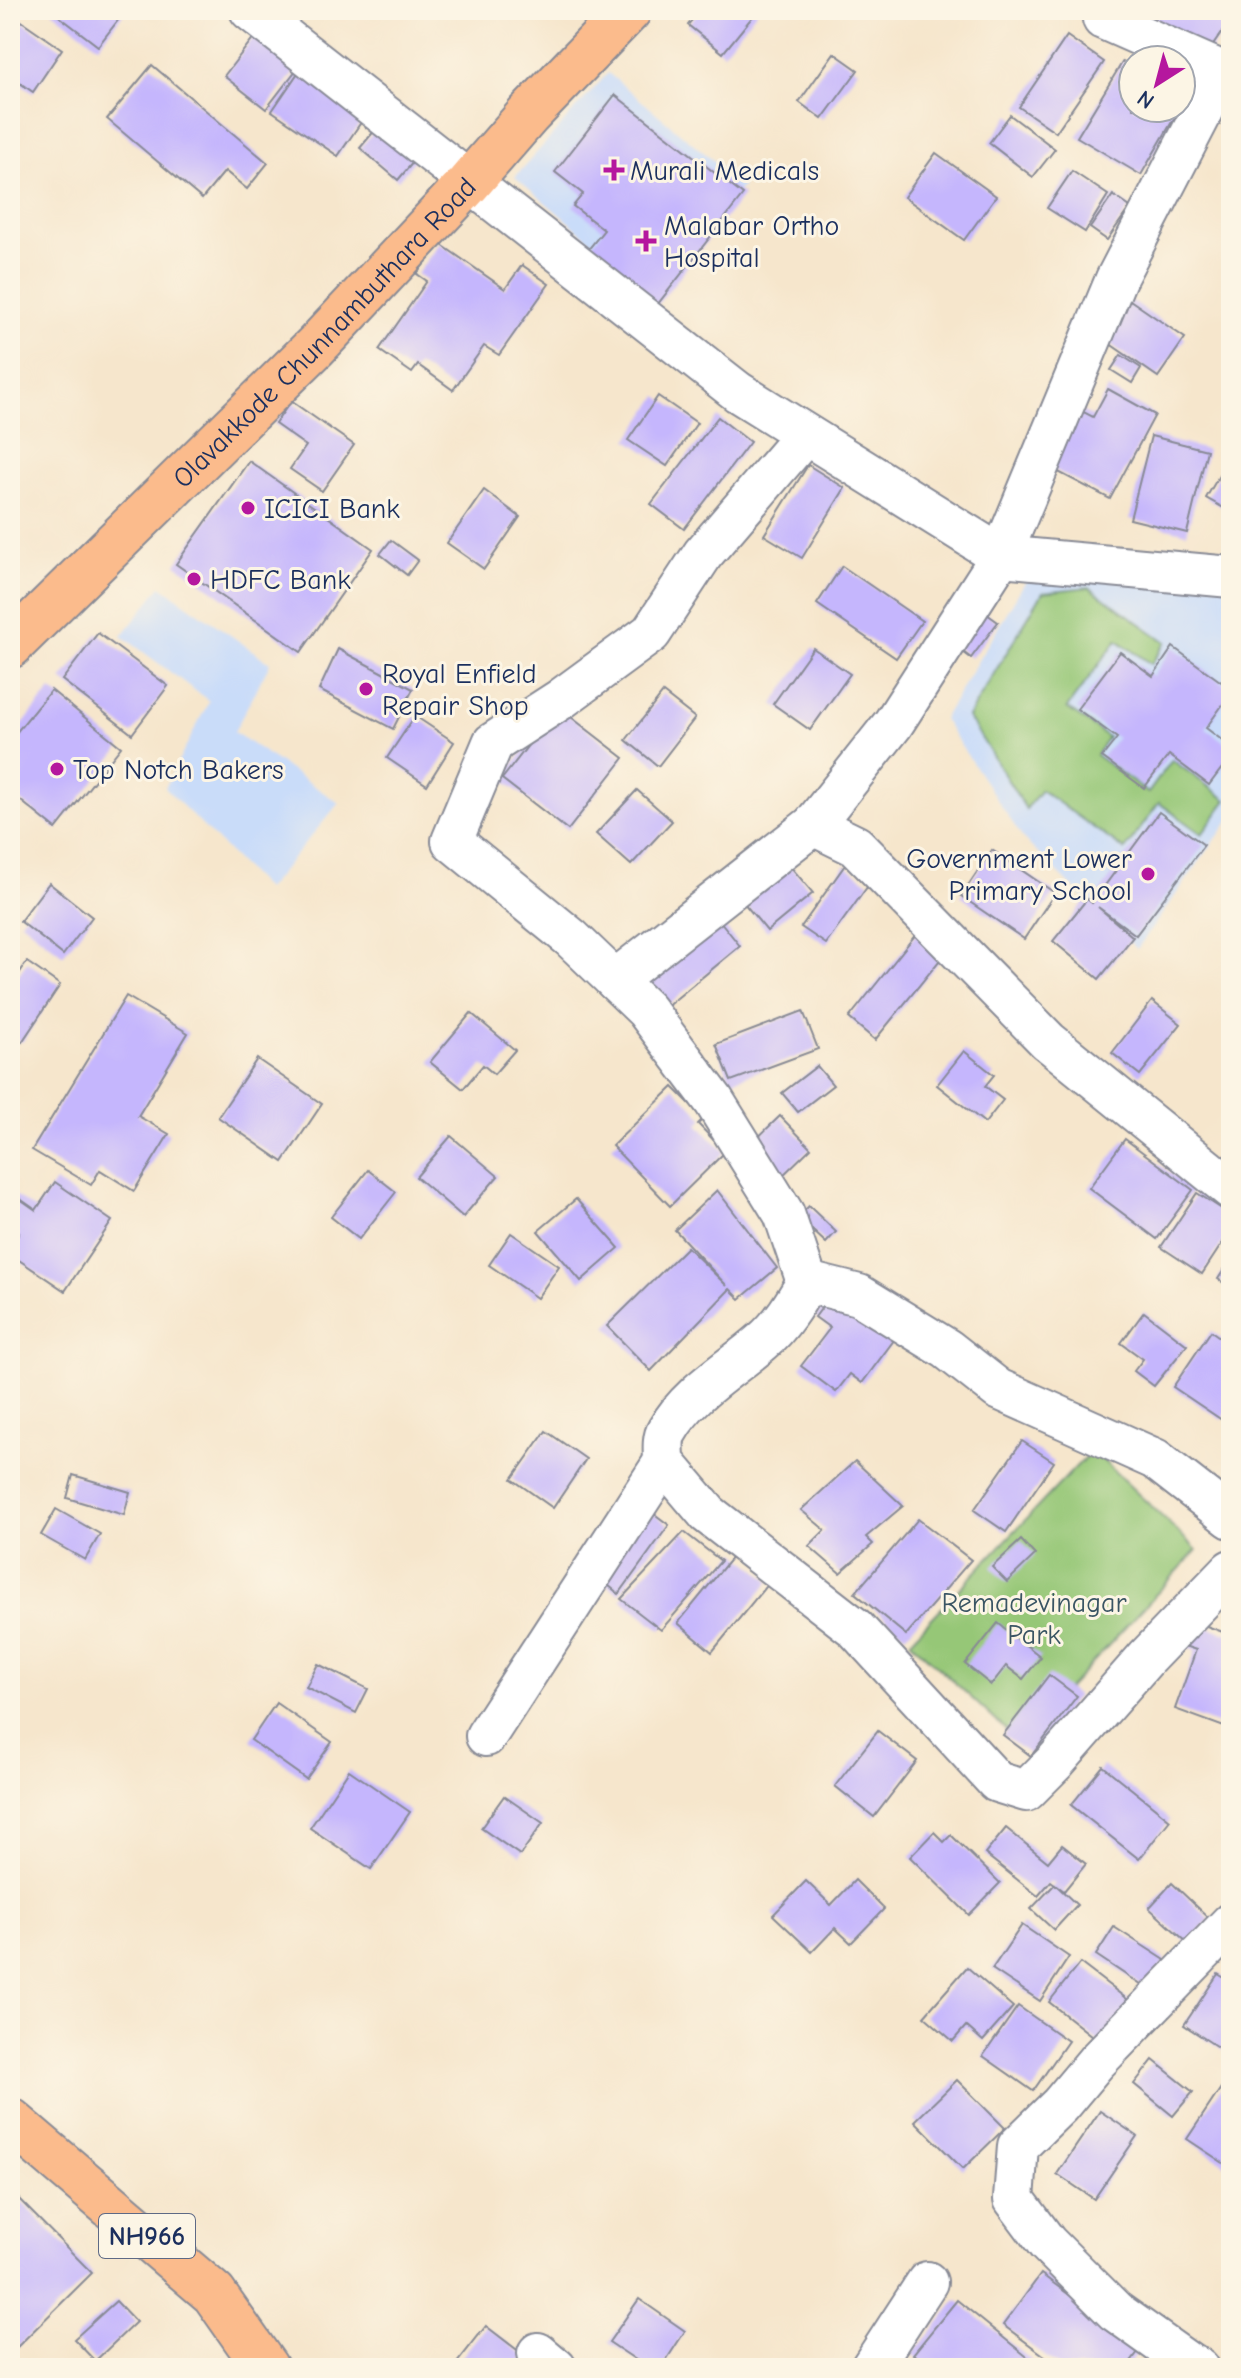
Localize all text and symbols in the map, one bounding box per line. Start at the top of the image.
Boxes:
north arrow [1117,44,1197,124]
text: N [1132,85,1159,114]
place label: Murali Medicals [630,155,819,187]
marker: Murali Medicals [605,161,623,179]
street label: Olavakkode Chunnambuthara Road [166,171,483,495]
place label: Malabar Ortho Hospital [664,210,839,274]
marker: Malabar Ortho Hospital [635,230,657,252]
place label: ICICI Bank [264,493,400,525]
marker: ICICI Bank [239,499,257,517]
place label: HDFC Bank [210,564,351,596]
marker: HDFC Bank [185,570,203,588]
place label: Royal Enfield Repair Shop [382,658,537,722]
marker: Royal Enfield Repair Shop [357,680,375,698]
place label: Top Notch Bakers [73,754,284,786]
marker: Top Notch Bakers [48,760,66,778]
place label: Government Lower Primary School [906,843,1132,907]
marker: Government Lower Primary School [1139,865,1157,883]
park label: Remadevinagar Park [941,1587,1127,1651]
road number: NH966 [99,2214,195,2258]

